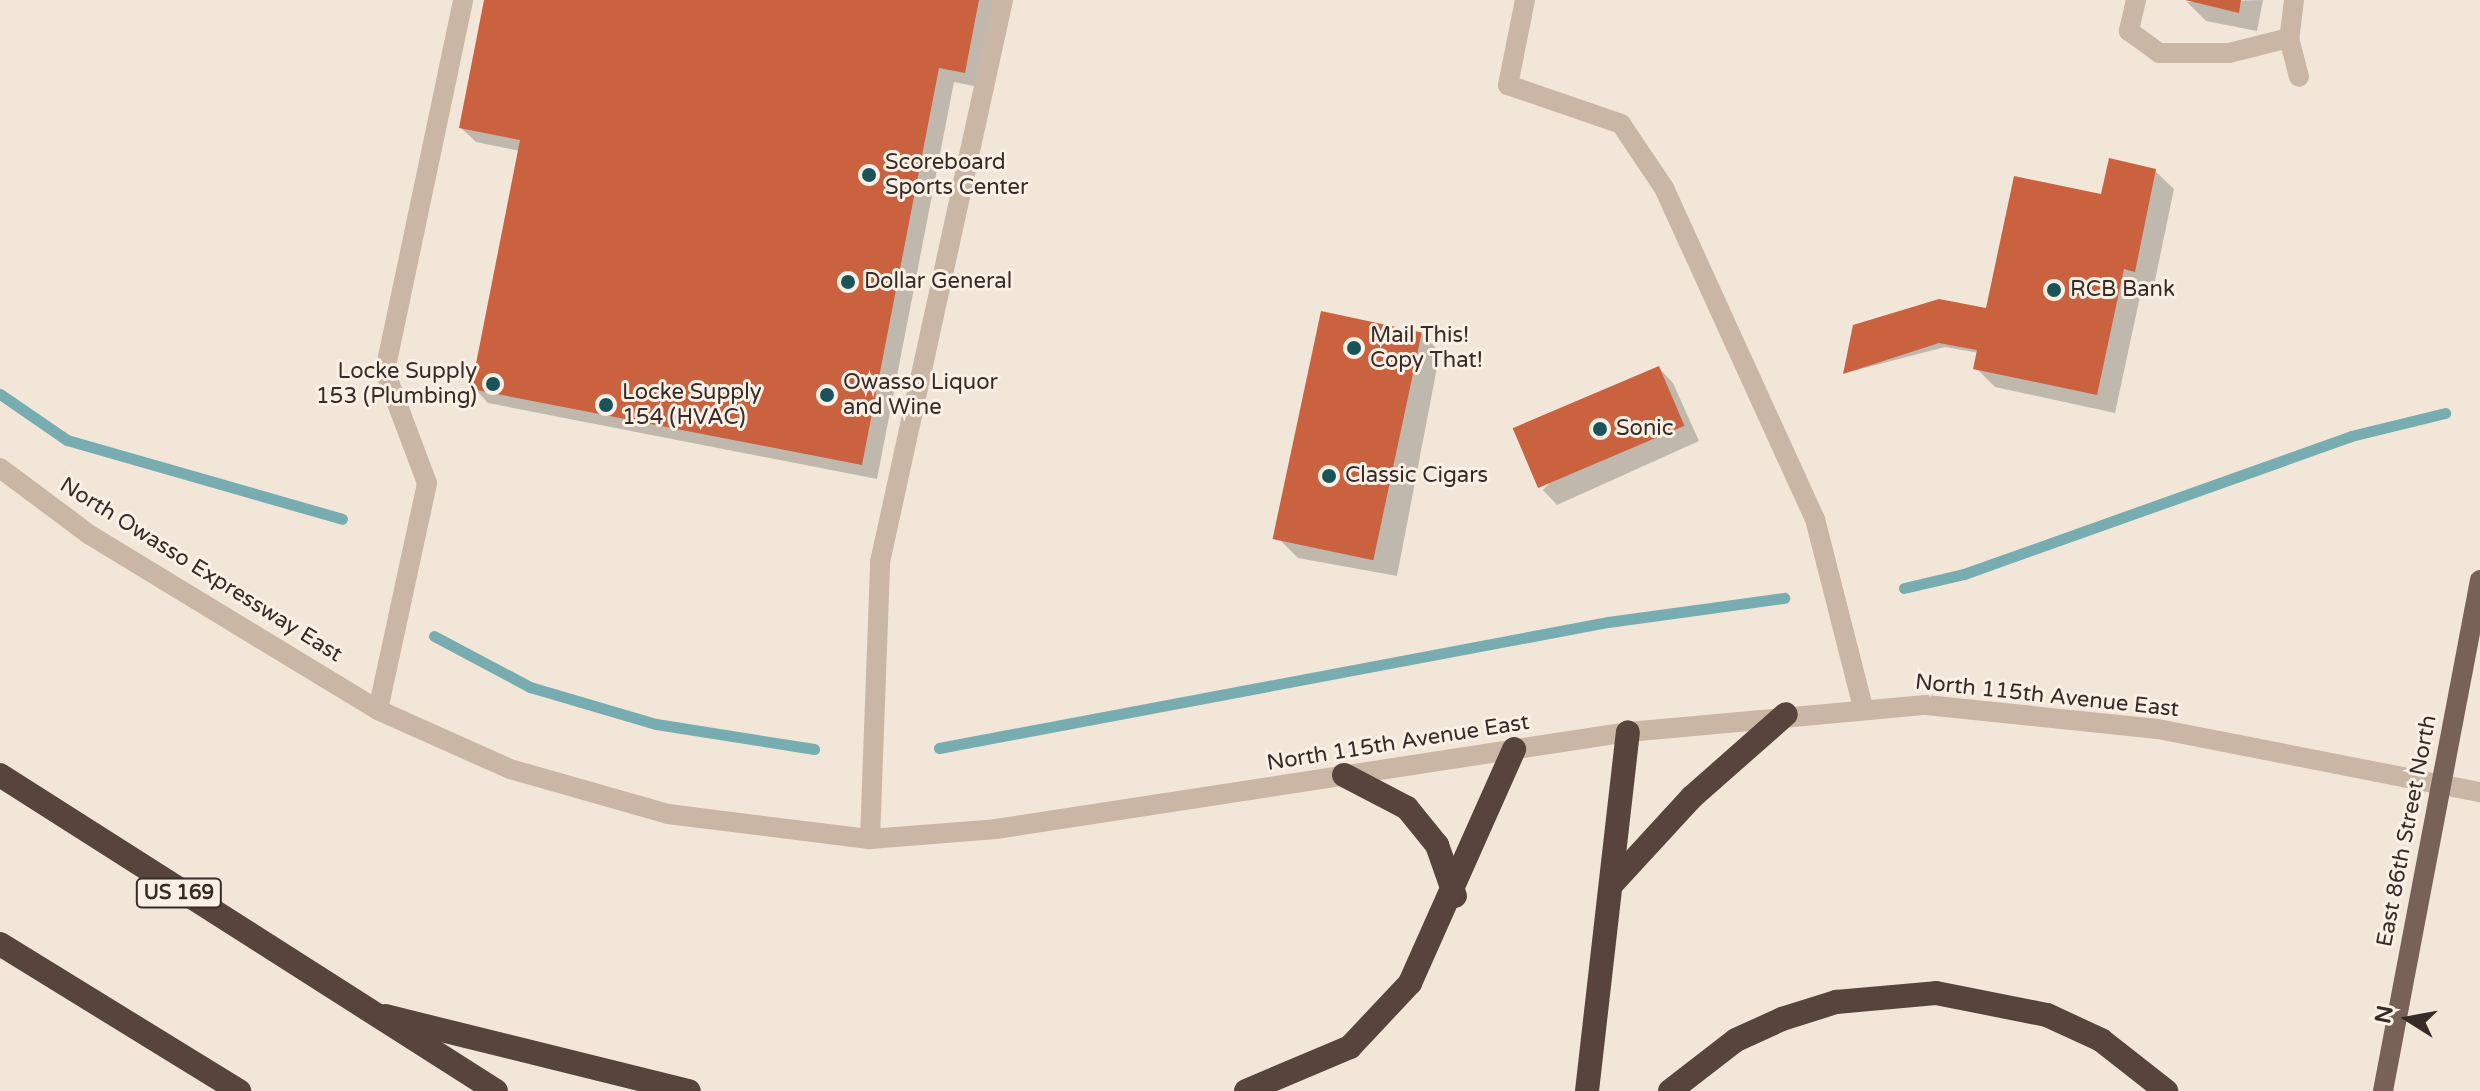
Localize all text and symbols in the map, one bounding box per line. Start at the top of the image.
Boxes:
place label: Scoreboard Sports Center [885,149,1028,200]
marker: Scoreboard Sports Center [860,166,878,184]
place label: Dollar General [864,269,1012,295]
marker: Dollar General [839,273,857,291]
place label: RCB Bank [2070,277,2175,303]
marker: RCB Bank [2045,281,2063,299]
place label: Mail This! Copy That! [1370,322,1483,374]
marker: Mail This! Copy That! [1345,339,1363,357]
place label: Locke Supply 153 (Plumbing) [316,358,477,410]
place label: Owasso Liquor and Wine [843,369,998,420]
marker: Locke Supply 153 (Plumbing) [484,375,502,393]
place label: Locke Supply 154 (HVAC) [622,379,762,430]
marker: Owasso Liquor and Wine [818,386,836,404]
marker: Locke Supply 154 (HVAC) [597,396,615,414]
place label: Sonic [1616,416,1674,442]
marker: Sonic [1591,420,1609,438]
place label: Classic Cigars [1345,463,1488,489]
marker: Classic Cigars [1320,467,1338,485]
street label: North Owasso Expressway East [55,472,347,668]
street label: North 115th Avenue East [1914,669,2180,723]
street label: North 115th Avenue East [1265,709,1531,777]
street label: East 86th Street North [2372,713,2442,949]
road number: US 169 [135,877,223,909]
north arrow [2368,979,2448,1059]
text: N [2370,1003,2399,1026]

